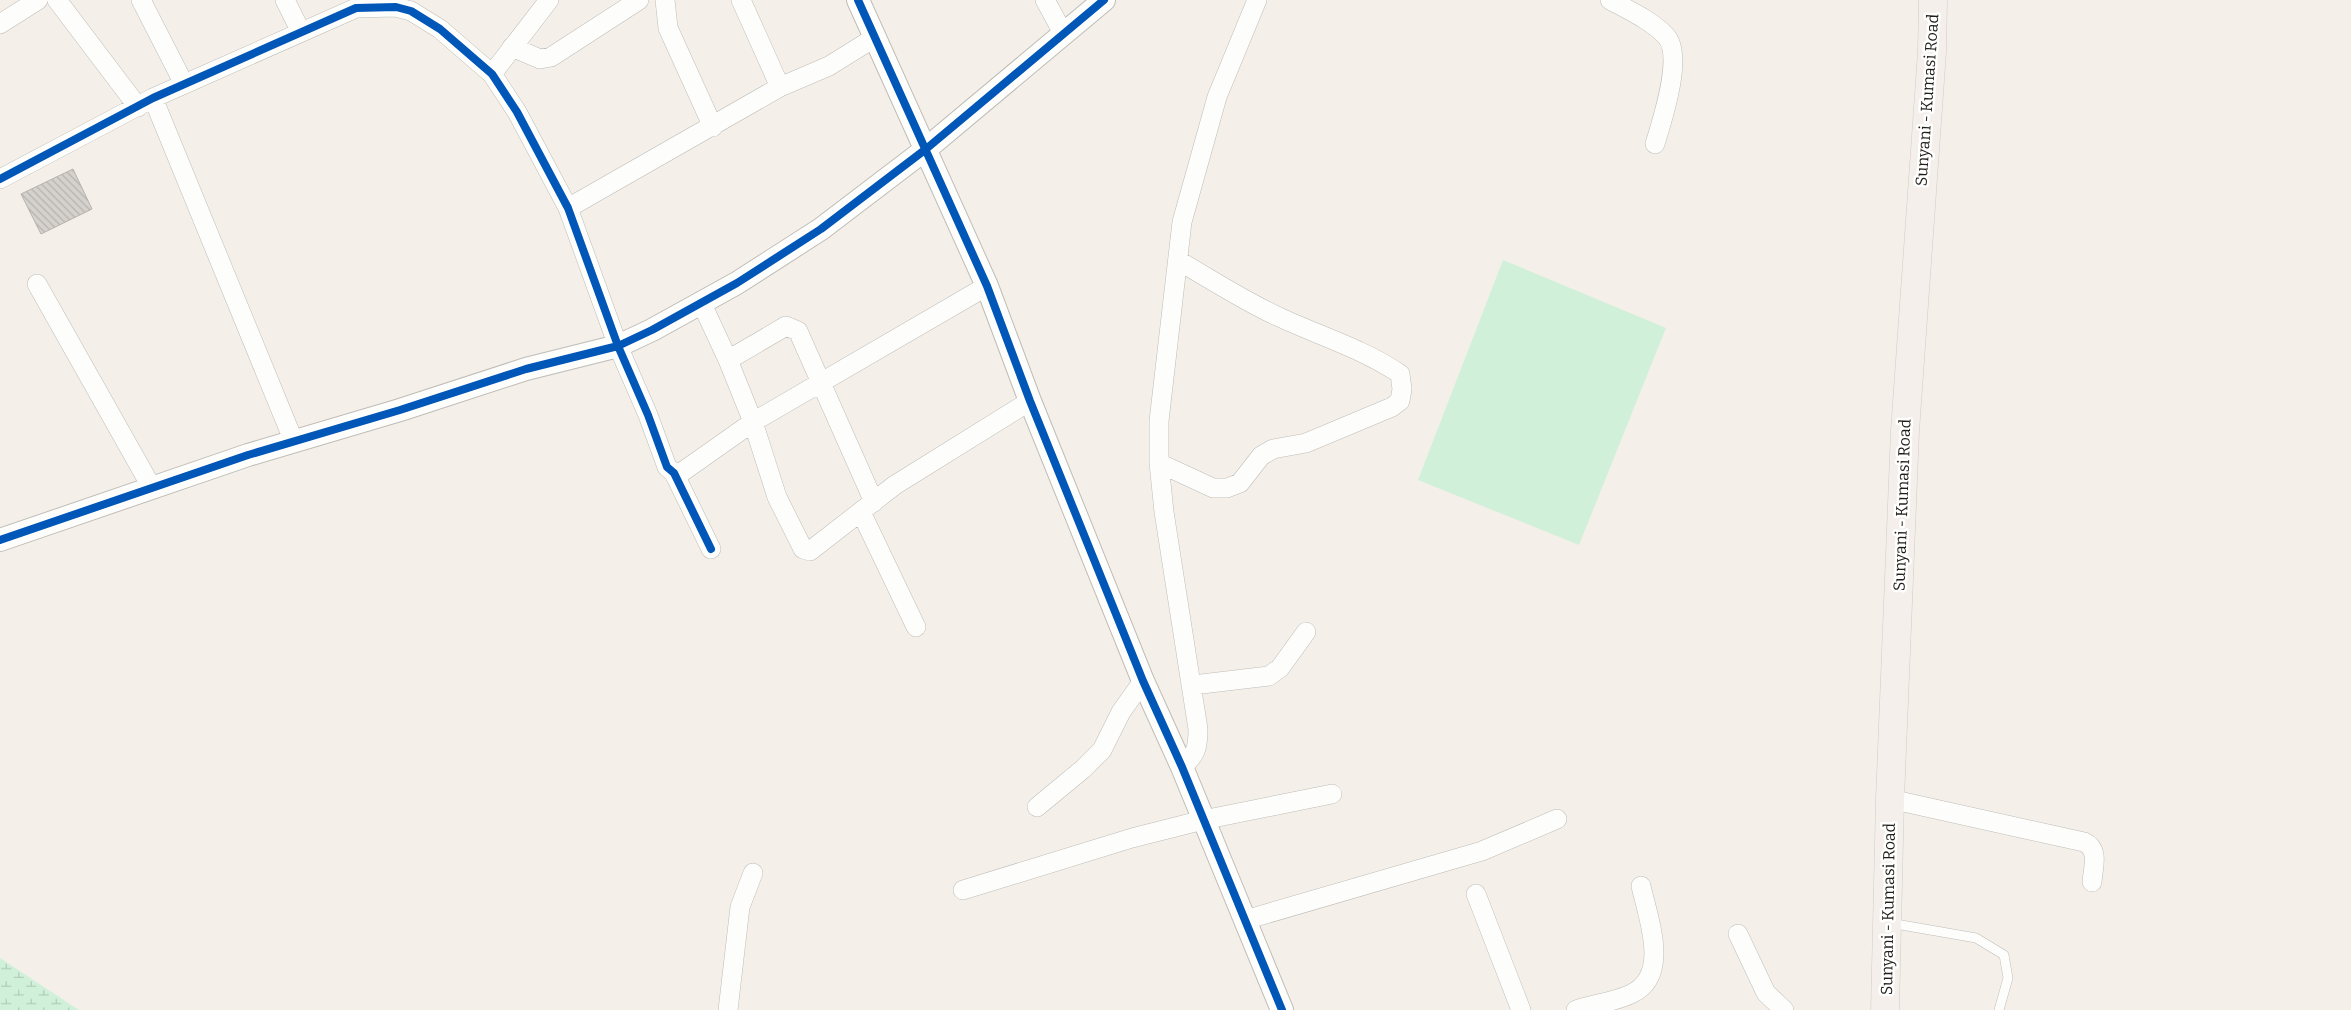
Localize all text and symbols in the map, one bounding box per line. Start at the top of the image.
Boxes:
street label: Sunyani - Kumasi Road [1912,13,1943,187]
street label: Sunyani - Kumasi Road [1889,418,1915,591]
street label: Sunyani - Kumasi Road [1877,822,1899,995]

